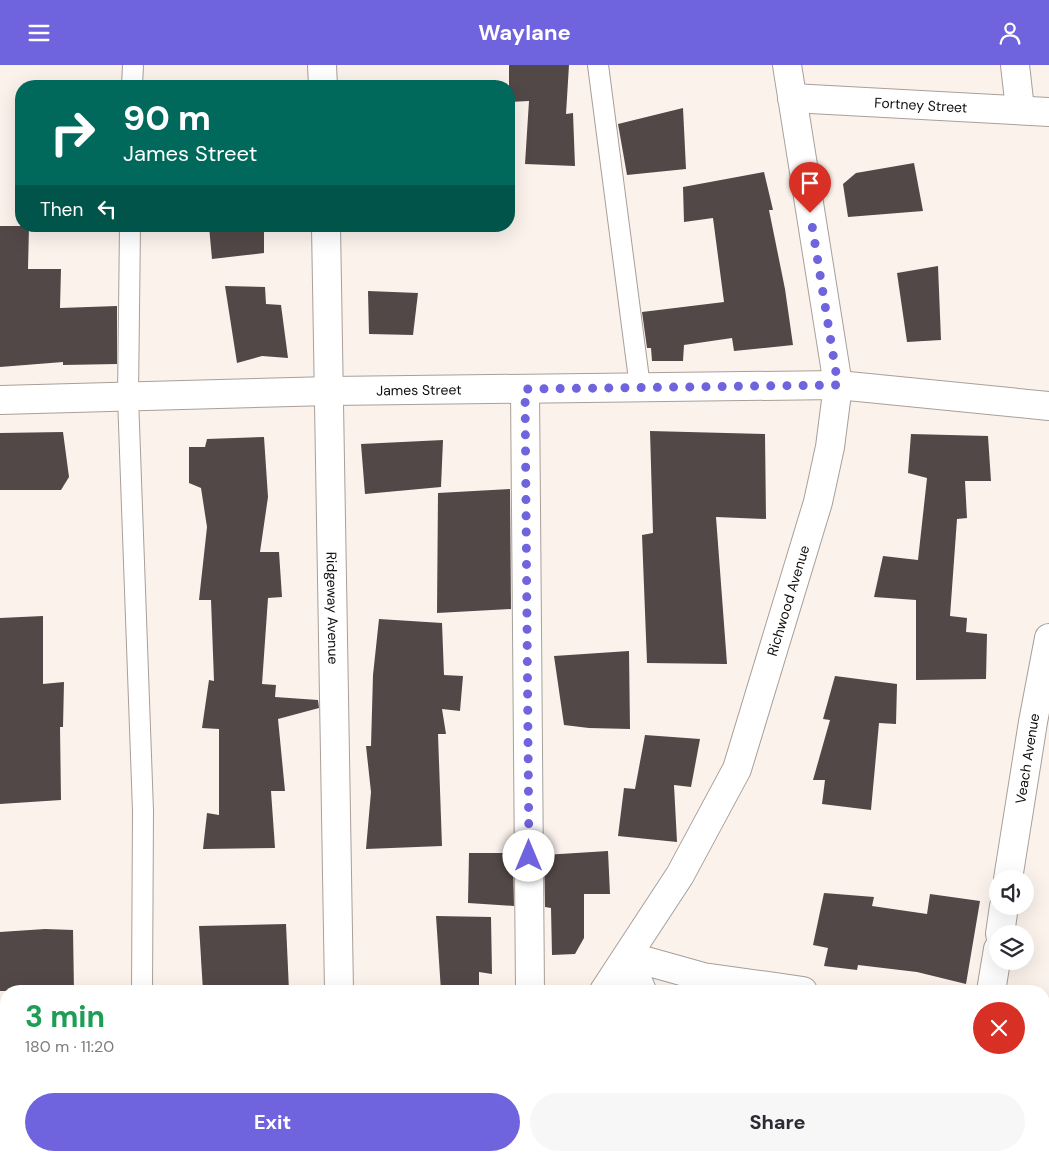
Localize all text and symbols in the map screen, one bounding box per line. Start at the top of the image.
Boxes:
text: Waylane [478,18,571,47]
icon: menu [25,19,53,47]
icon: person [996,19,1024,47]
street label: Fortney Street [874,93,968,117]
text: 90 m [123,95,211,141]
icon: right [40,100,105,165]
text: James Street [123,139,257,168]
pin [789,162,831,213]
icon: arrive [796,169,824,197]
icon: left [93,195,121,223]
text: Then [40,197,83,222]
street label: James Street [376,380,462,399]
street label: Richwood Avenue [763,543,813,658]
street label: Ridgeway Avenue [323,551,342,664]
street label: Veach Avenue [1011,712,1043,805]
position arrow [502,829,554,881]
map controls [989,870,1034,970]
button: sound [989,870,1034,915]
button: layers [989,925,1034,970]
text: 3 min [25,997,105,1036]
button: close [973,1002,1025,1054]
text: 180 m · 11:20 [25,1036,114,1057]
button: Exit [25,1093,520,1151]
button: Share [530,1093,1025,1151]

